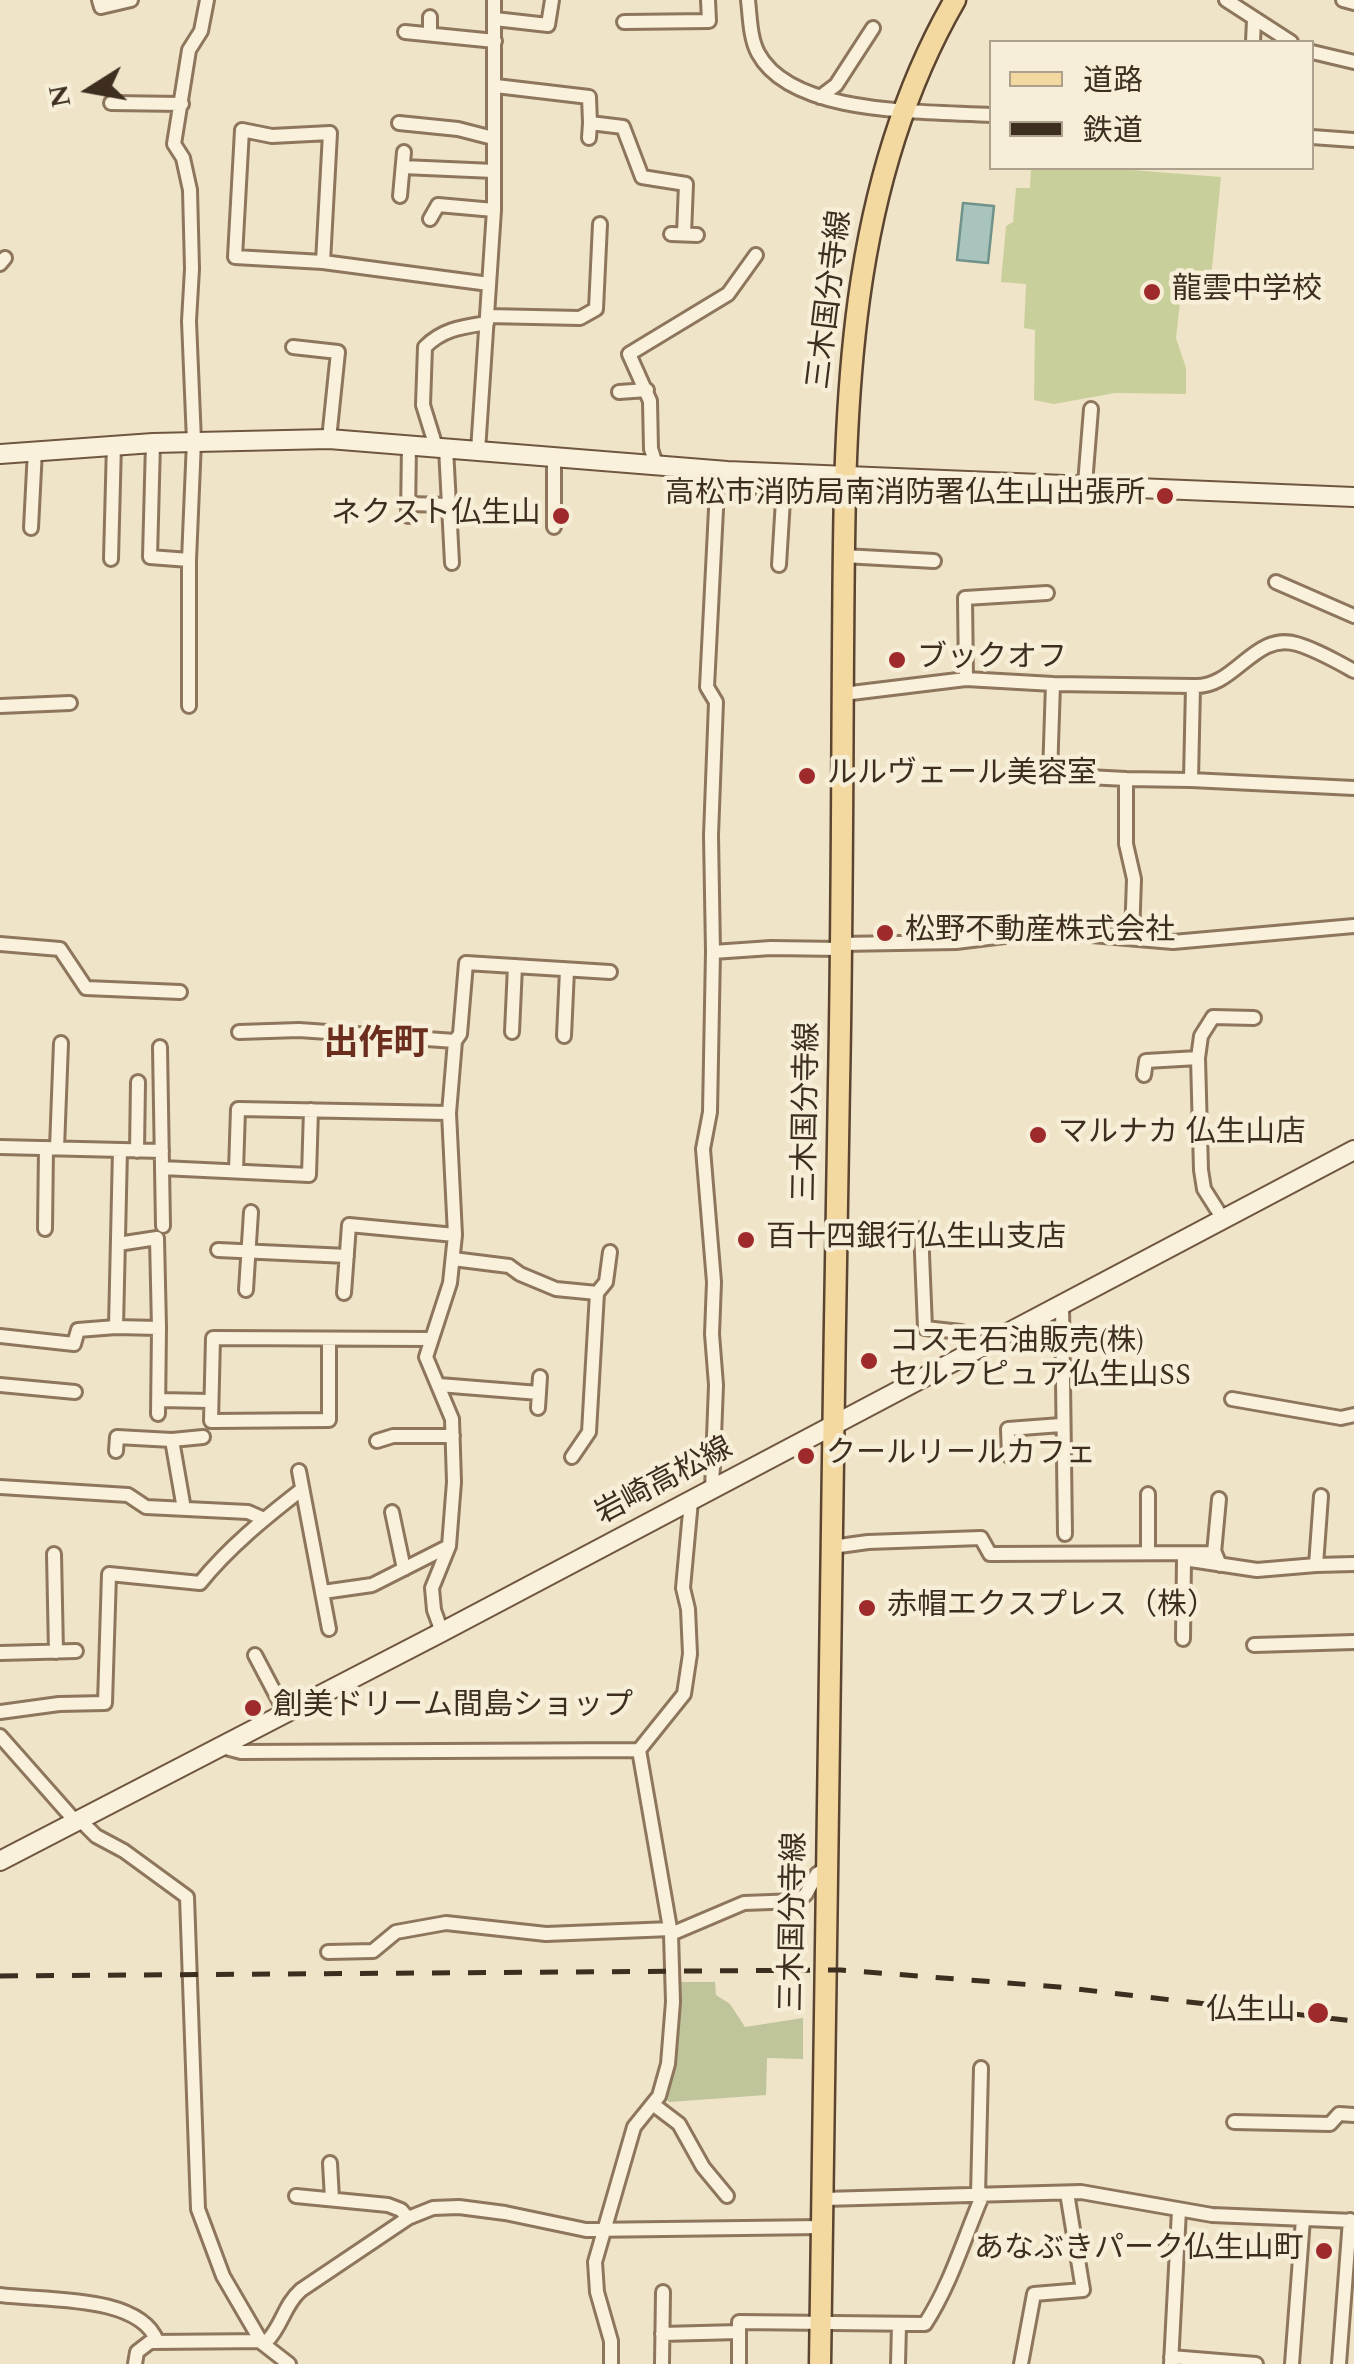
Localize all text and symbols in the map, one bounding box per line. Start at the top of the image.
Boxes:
north arrow [40,40,140,140]
legend [989,40,1314,170]
text: 道路 [1083,58,1143,104]
text: N [37,81,83,111]
text: 鉄道 [1083,108,1143,154]
street label: 三木国分寺線 [803,208,861,392]
place label: 龍雲中学校 [1172,274,1322,310]
marker: 龍雲中学校 [1141,281,1163,303]
place label: 高松市消防局南消防署仏生山出張所 [665,478,1145,514]
marker: 高松市消防局南消防署仏生山出張所 [1154,485,1176,507]
place label: ネクスト仏生山 [331,498,541,534]
marker: ネクスト仏生山 [550,505,572,527]
place label: ブックオフ [917,642,1067,678]
marker: ブックオフ [886,649,908,671]
place label: ルルヴェール美容室 [827,758,1097,794]
marker: ルルヴェール美容室 [796,765,818,787]
place label: 松野不動産株式会社 [905,915,1175,951]
marker: 松野不動産株式会社 [874,922,896,944]
street label: 三木国分寺線 [789,1022,829,1202]
district label: 出作町 [324,1026,428,1068]
place label: マルナカ 仏生山店 [1058,1117,1305,1153]
marker: マルナカ 仏生山店 [1027,1124,1049,1146]
place label: 百十四銀行仏生山支店 [766,1222,1066,1258]
marker: 百十四銀行仏生山支店 [735,1229,757,1251]
place label: コスモ石油販売(株) セルフピュア仏生山SS [889,1326,1191,1396]
marker: コスモ石油販売(株) セルフピュア仏生山SS [858,1350,880,1372]
street label: 岩崎高松線 [590,1432,740,1534]
place label: クールリールカフェ [826,1438,1096,1474]
marker: クールリールカフェ [795,1445,817,1467]
place label: 赤帽エクスプレス（株） [887,1590,1217,1626]
marker: 赤帽エクスプレス（株） [856,1597,878,1619]
place label: 創美ドリーム間島ショップ [273,1690,633,1726]
marker: 創美ドリーム間島ショップ [242,1697,264,1719]
street label: 三木国分寺線 [776,1832,816,2012]
place label: 仏生山 [1206,1995,1296,2031]
marker: 仏生山 [1305,2000,1331,2026]
place label: あなぶきパーク仏生山町 [974,2233,1304,2269]
marker: あなぶきパーク仏生山町 [1313,2240,1335,2262]

